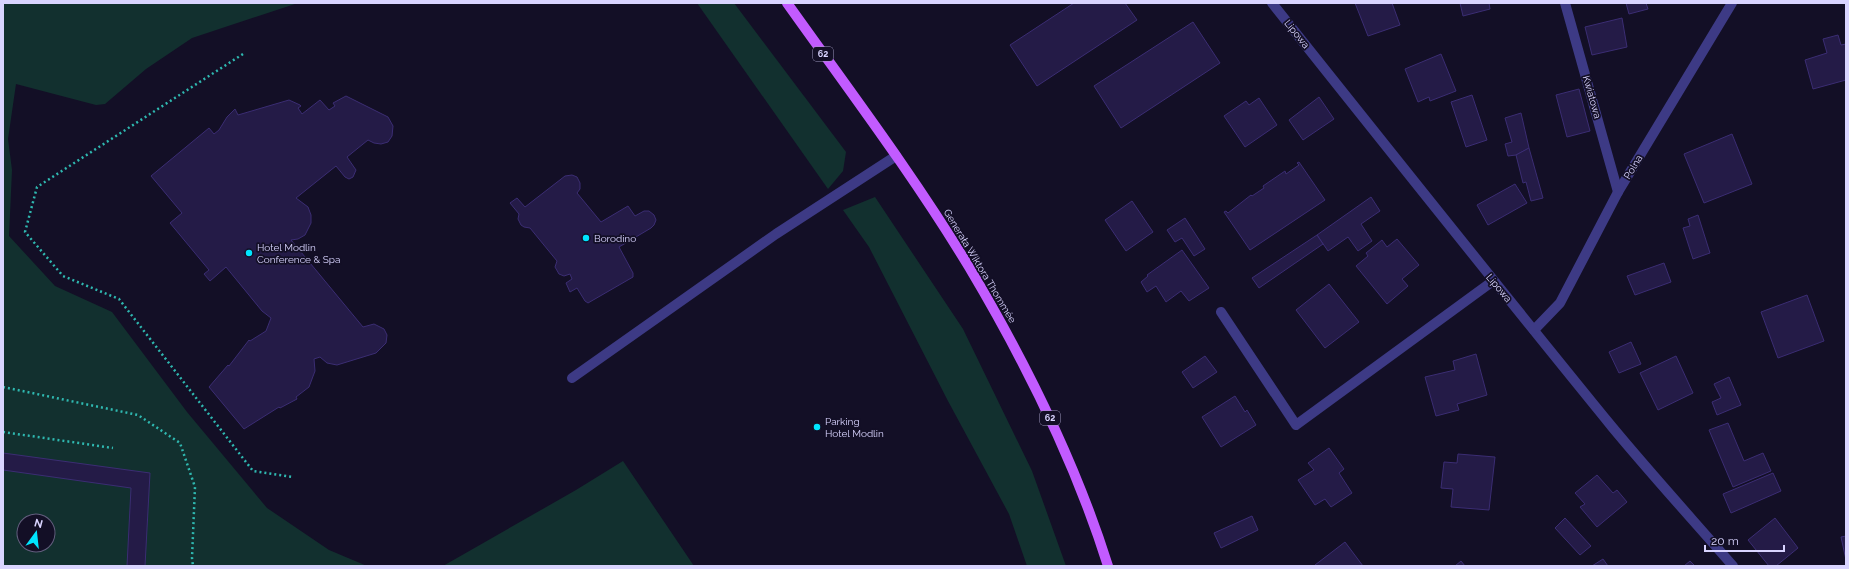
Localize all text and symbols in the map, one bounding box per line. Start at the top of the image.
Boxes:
street label: Lipowa [1282,18,1312,50]
road number: 62 [813,47,833,61]
street label: Kwiatowa [1581,74,1603,120]
street label: Polna [1622,153,1644,181]
street label: Generała Wiktora Thommée [942,207,1018,325]
marker: Borodino [581,233,591,243]
place label: Borodino [594,233,636,244]
place label: Hotel Modlin Conference & Spa [257,242,340,265]
marker: Hotel Modlin Conference & Spa [244,248,254,258]
street label: Lipowa [1484,272,1514,304]
road number: 62 [1040,411,1060,425]
place label: Parking Hotel Modlin [825,416,884,439]
marker: Parking Hotel Modlin [812,422,822,432]
north arrow [16,513,56,553]
text: N [33,516,44,531]
scale bar [1705,527,1784,553]
text: 20 m [1711,534,1739,548]

